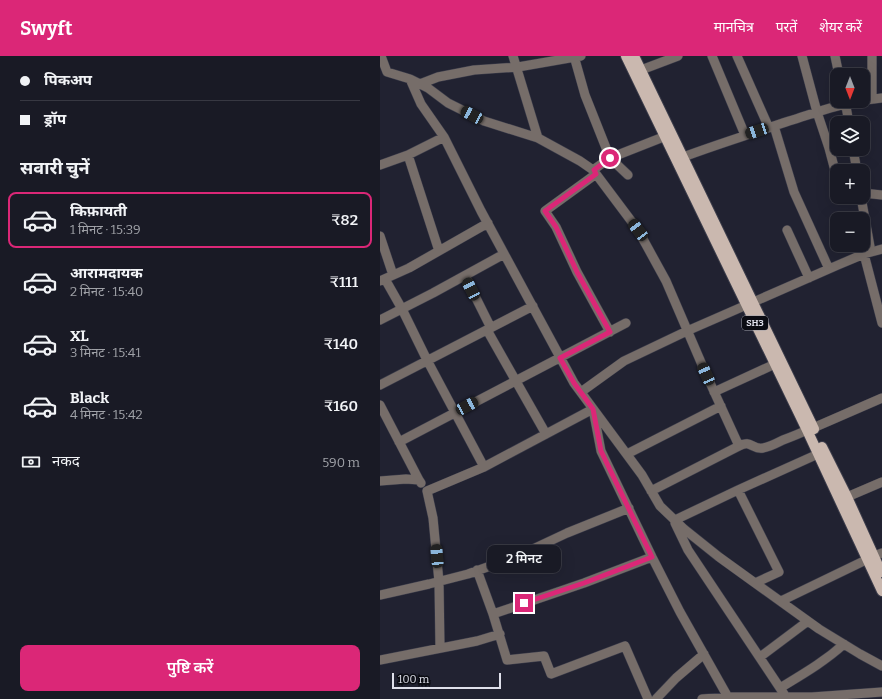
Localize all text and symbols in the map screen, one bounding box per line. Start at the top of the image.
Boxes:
text: Swyft [20,17,72,40]
text: मानचित्र [714,19,754,36]
text: परतें [776,19,797,36]
text: शेयर करें [819,19,862,36]
north arrow [830,68,870,108]
map controls [830,68,870,252]
text: पिकअप [44,71,92,89]
car [459,104,485,126]
text: ड्रॉप [44,110,66,128]
button: layers [830,116,870,156]
car [744,122,770,140]
route start [601,149,619,167]
text: सवारी चुनें [20,157,89,179]
button: + [830,164,870,204]
icon: car [22,202,58,238]
text: किफ़ायती [70,202,127,220]
text: ₹82 [331,211,358,229]
button: − [830,212,870,252]
car [626,217,650,243]
text: 1 मिनट · 15:39 [70,222,141,237]
icon: car [22,264,58,300]
text: आरामदायक [70,264,143,282]
text: ₹111 [329,273,358,291]
car [460,276,482,302]
text: 2 मिनट · 15:40 [70,284,143,299]
road number: SH3 [742,316,768,330]
icon: car [22,326,58,362]
text: XL [70,327,89,345]
text: ₹140 [324,335,358,353]
text: 3 मिनट · 15:41 [70,345,141,360]
car [696,361,716,387]
icon: car [22,388,58,424]
text: Black [70,389,109,407]
car [454,395,480,417]
text: ₹160 [324,397,358,415]
text: 4 मिनट · 15:42 [70,407,143,422]
icon: cash [20,451,42,473]
text: नकद [52,452,80,470]
text: 590 m [322,455,360,470]
car [430,544,444,568]
callout: 2 मिनट [487,545,561,573]
text: 2 मिनट [506,551,542,566]
route end [515,594,533,612]
button: पुष्टि करें [20,645,360,691]
scale bar [392,671,501,690]
text: 100 m [398,673,429,686]

